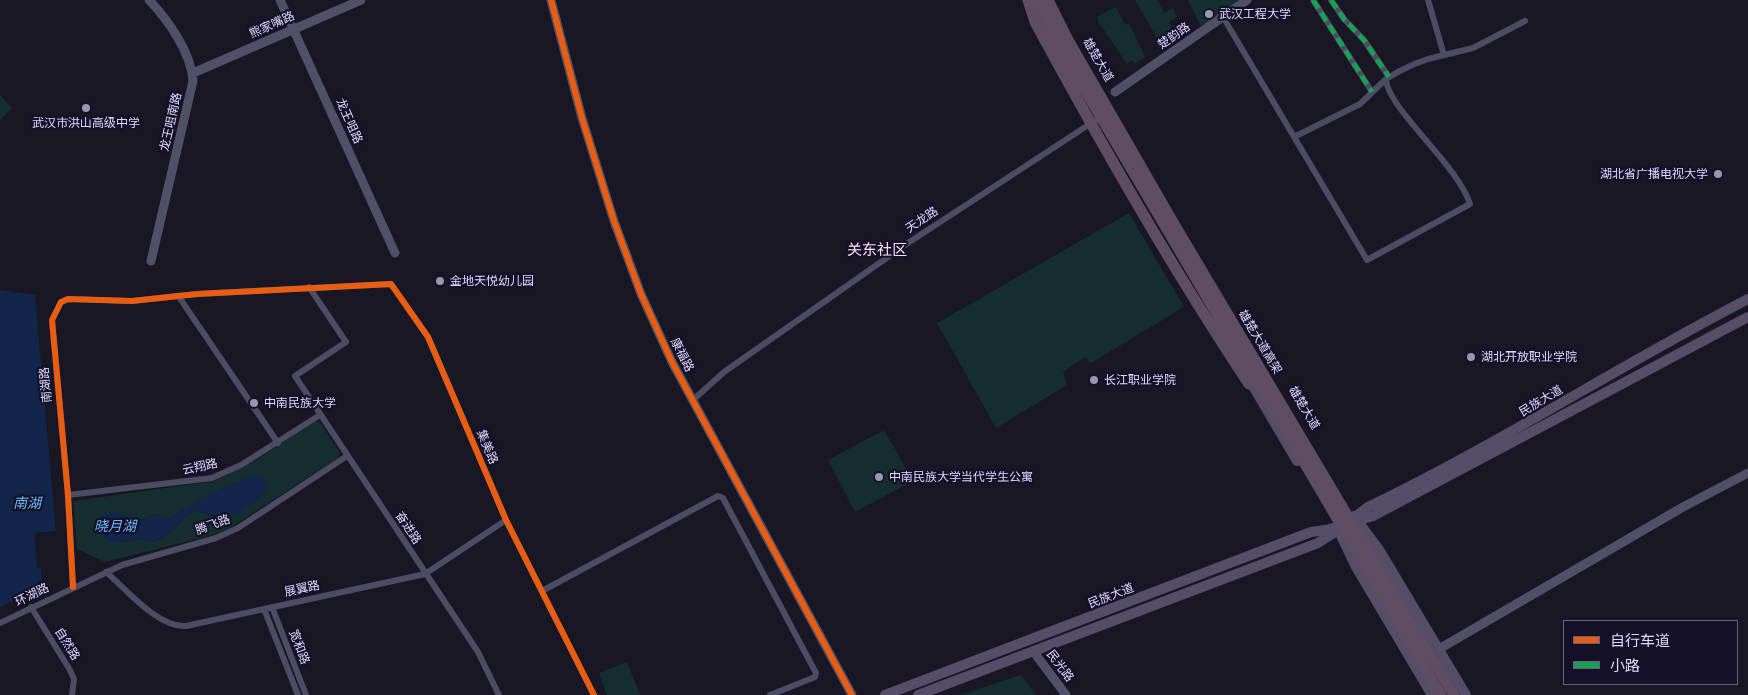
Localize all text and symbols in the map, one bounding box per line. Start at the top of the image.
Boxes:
place label: 武汉工程大学 [1219,7,1291,21]
marker: 武汉工程大学 [1203,8,1215,20]
street label: 熊家嘴路 [247,9,297,41]
street label: 楚韵路 [1155,20,1193,52]
street label: 雄楚大道 [1080,36,1116,84]
street label: 龙王咀南路 [157,91,185,153]
street label: 龙王咀路 [333,96,365,146]
marker: 武汉市洪山高级中学 [80,102,92,114]
place label: 武汉市洪山高级中学 [32,116,140,130]
place label: 湖北省广播电视大学 [1600,167,1708,181]
marker: 湖北省广播电视大学 [1712,168,1724,180]
street label: 天龙路 [903,204,941,236]
district label: 关东社区 [847,241,907,259]
place label: 金地天悦幼儿园 [450,274,534,288]
marker: 金地天悦幼儿园 [434,275,446,287]
street label: 雄楚大道高架 [1235,307,1285,377]
street label: 康福路 [667,336,697,374]
place label: 湖北开放职业学院 [1481,350,1577,364]
marker: 湖北开放职业学院 [1465,351,1477,363]
street label: 南湖路 [37,366,55,404]
place label: 长江职业学院 [1104,373,1176,387]
marker: 长江职业学院 [1088,374,1100,386]
street label: 民族大道 [1517,382,1565,420]
street label: 雄楚大道 [1285,384,1323,432]
place label: 中南民族大学 [264,396,336,410]
marker: 中南民族大学 [248,397,260,409]
street label: 集美路 [473,428,501,466]
street label: 云翔路 [181,456,219,478]
place label: 中南民族大学当代学生公寓 [889,470,1033,484]
marker: 中南民族大学当代学生公寓 [873,471,885,483]
water label: 南湖 [13,496,41,512]
street label: 奋进路 [392,509,424,547]
street label: 腾飞路 [194,512,232,538]
water label: 晓月湖 [94,519,136,535]
street label: 展翼路 [283,578,321,600]
street label: 环湖路 [13,581,51,609]
street label: 民族大道 [1086,581,1136,611]
legend [1563,620,1738,685]
street label: 自然路 [51,625,83,663]
street label: 宽和路 [286,628,312,666]
text: 自行车道 [1610,631,1670,650]
street label: 民光路 [1043,647,1077,685]
text: 小路 [1610,656,1640,675]

